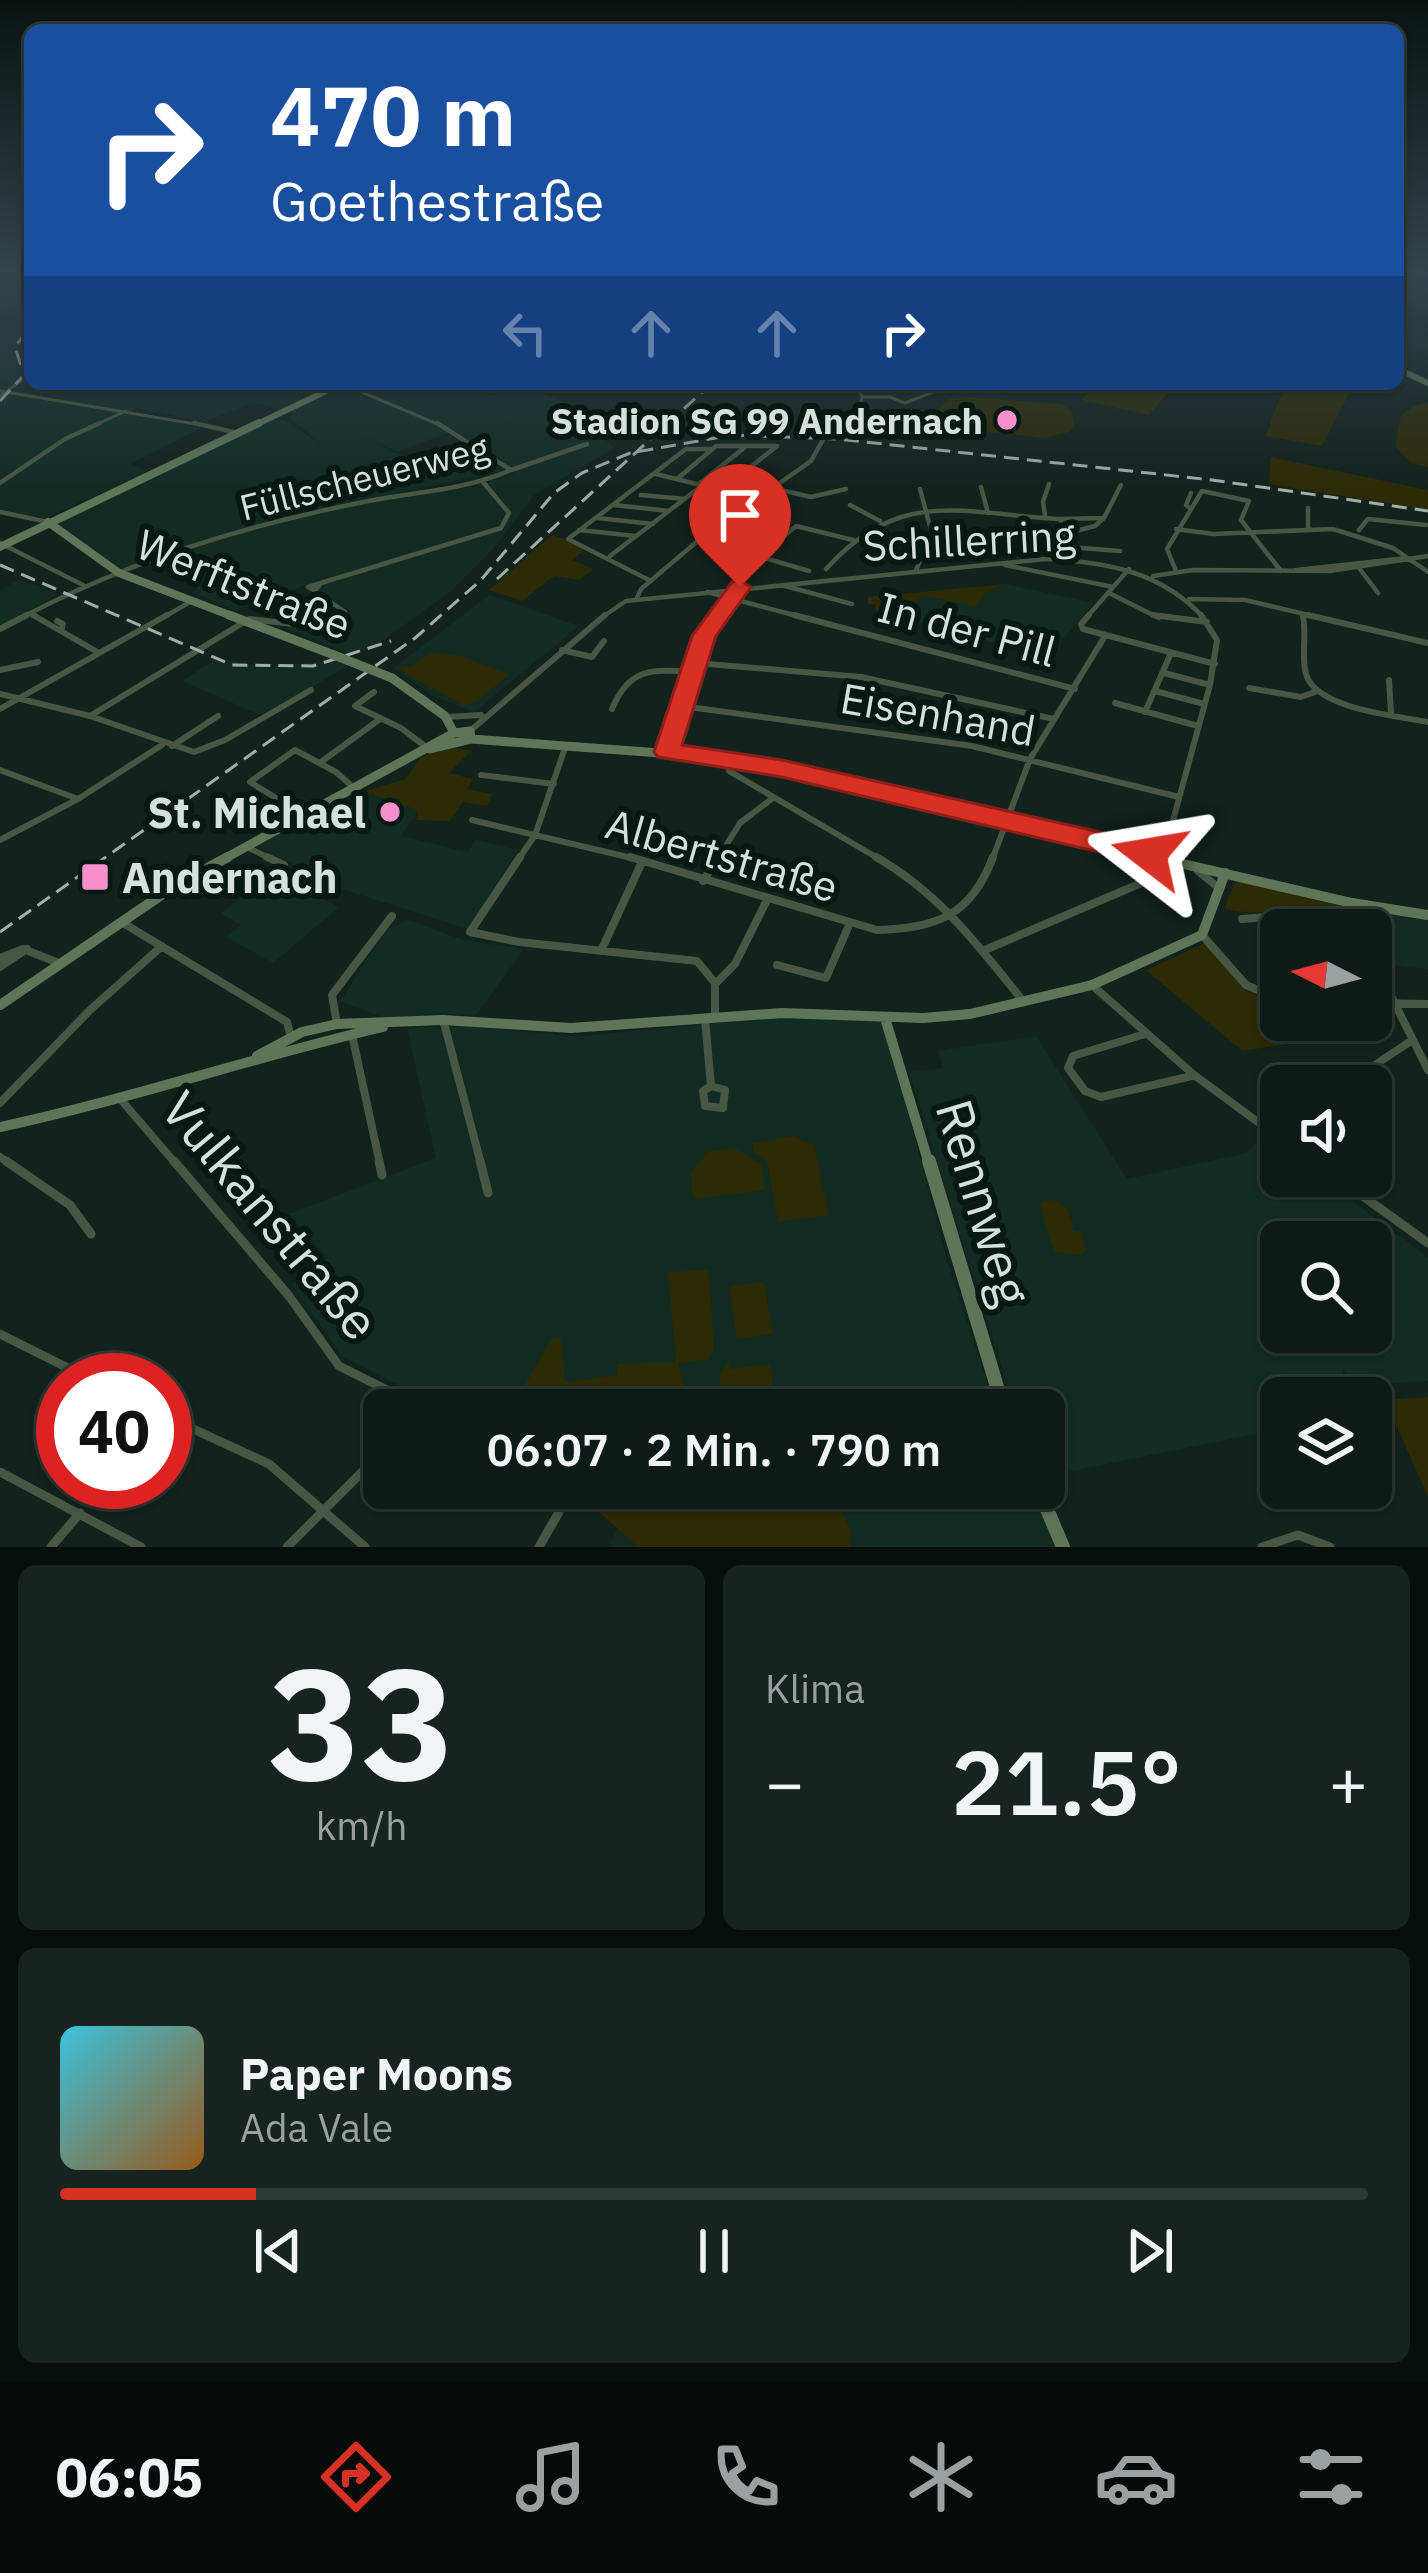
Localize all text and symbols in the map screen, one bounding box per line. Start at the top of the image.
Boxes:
text: 470 m [270,60,516,169]
icon: right [72,72,228,228]
text: Goethestraße [270,166,604,236]
icon: left [492,300,558,366]
icon: ahead [618,300,684,366]
icon: ahead [744,300,810,366]
icon: right [870,300,936,366]
place label: Stadion SG 99 Andernach [551,397,983,444]
marker: Stadion SG 99 Andernach [994,407,1020,433]
street label: Füllscheuerweg [235,423,493,531]
pin [689,464,791,587]
icon: arrive [707,482,773,548]
street label: Schillerring [861,507,1077,573]
street label: Werftstraße [129,516,359,652]
street label: In der Pill [872,579,1062,679]
street label: Eisenhand [836,670,1040,758]
place label: St. Michael [148,785,366,840]
position arrow [1086,791,1212,917]
street label: Albertstraße [600,796,844,914]
marker: St. Michael [377,799,403,825]
place label: Andernach [122,850,338,905]
marker: Andernach [79,861,111,893]
north arrow [1260,909,1392,1041]
map controls [1260,909,1392,1509]
button: sound [1260,1065,1392,1197]
street label: Vulkanstraße [148,1077,394,1353]
street label: Rennweg [922,1091,1046,1313]
button: search [1260,1221,1392,1353]
speed limit sign: 40 [36,1353,192,1509]
button: layers [1260,1377,1392,1509]
text: 06:07 · 2 Min. · 790 m [487,1420,941,1478]
text: 33 [268,1620,455,1823]
text: Klima [765,1663,865,1714]
text: 21.5° [951,1723,1182,1840]
text: − [765,1739,805,1825]
text: + [1328,1739,1368,1825]
text: km/h [316,1800,407,1851]
text: Paper Moons [240,2044,513,2102]
text: Ada Vale [240,2102,393,2153]
icon: previous [245,2218,311,2284]
icon: pause [681,2218,747,2284]
icon: next [1117,2218,1183,2284]
icon: directions [314,2435,398,2519]
icon: music [509,2435,593,2519]
icon: phone [704,2435,788,2519]
icon: climate [899,2435,983,2519]
icon: car [1094,2435,1178,2519]
icon: filters [1289,2435,1373,2519]
text: 06:05 [55,2442,203,2512]

